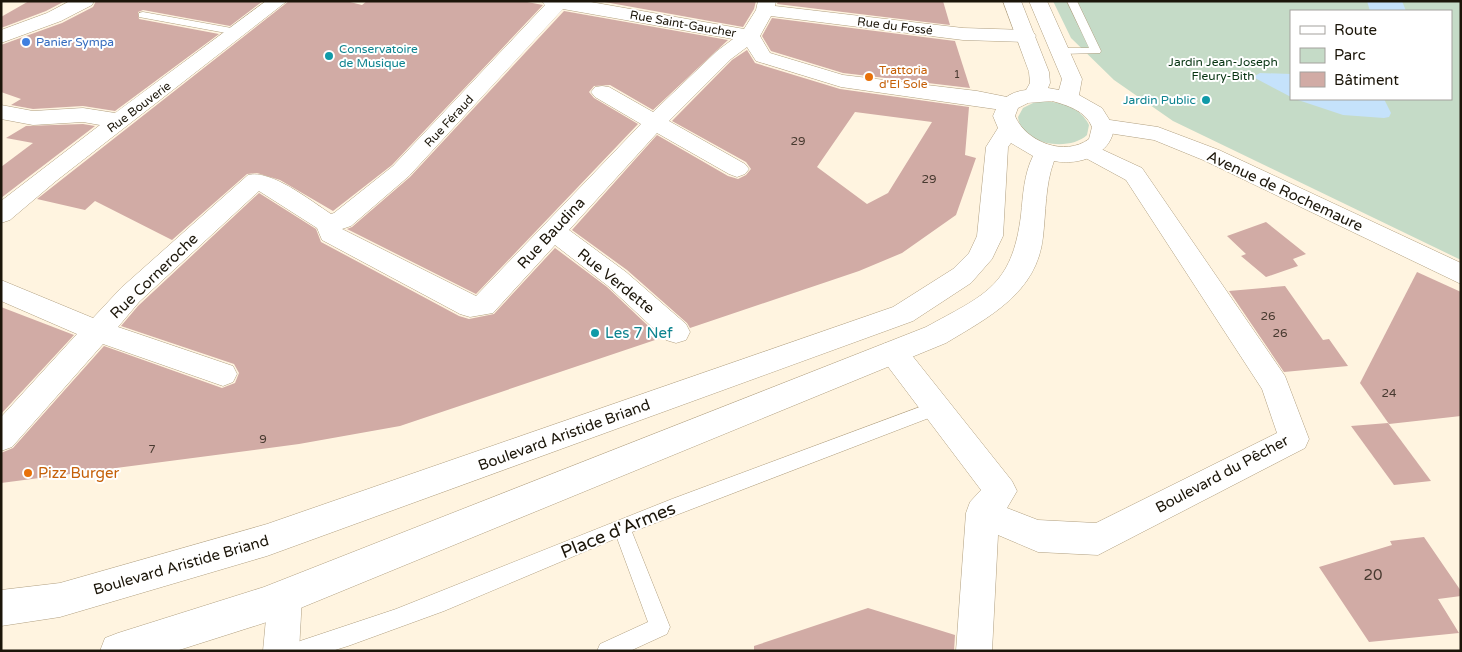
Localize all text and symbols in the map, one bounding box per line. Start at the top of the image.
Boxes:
street label: Rue Saint-Gaucher [629,8,738,40]
legend [1290,10,1452,100]
street label: Rue du Fossé [856,14,934,38]
text: Route [1334,21,1377,39]
place label: Panier Sympa [36,35,114,49]
marker: Panier Sympa [20,36,32,48]
place label: Conservatoire de Musique [339,42,418,70]
text: Parc [1334,46,1366,64]
marker: Conservatoire de Musique [323,50,335,62]
park label: Jardin Jean-Joseph Fleury-Bith [1168,55,1278,83]
place label: Trattoria d'El Sole [879,63,928,91]
house number: 1 [954,68,960,81]
marker: Trattoria d'El Sole [863,71,875,83]
text: Bâtiment [1334,71,1399,89]
street label: Rue Bouverie [104,78,174,135]
street label: Rue Féraud [422,92,476,150]
place label: Jardin Public [1123,93,1196,107]
marker: Jardin Public [1200,94,1212,106]
house number: 29 [790,134,806,148]
street label: Avenue de Rochemaure [1204,147,1366,235]
house number: 29 [921,172,937,186]
street label: Rue Baudina [513,194,589,272]
street label: Rue Corneroche [106,230,202,322]
street label: Rue Verdette [574,245,658,317]
house number: 26 [1260,309,1276,323]
place label: Les 7 Nef [605,324,673,342]
house number: 26 [1272,326,1288,340]
marker: Les 7 Nef [589,327,601,339]
house number: 24 [1381,386,1397,400]
street label: Boulevard Aristide Briand [476,395,652,475]
street label: Boulevard du Pêcher [1152,431,1292,517]
house number: 9 [259,432,267,446]
house number: 7 [148,442,156,456]
place label: Pizz Burger [38,464,119,482]
marker: Pizz Burger [22,467,34,479]
street label: Place d'Armes [557,497,679,563]
street label: Boulevard Aristide Briand [91,531,271,599]
house number: 20 [1364,566,1382,584]

